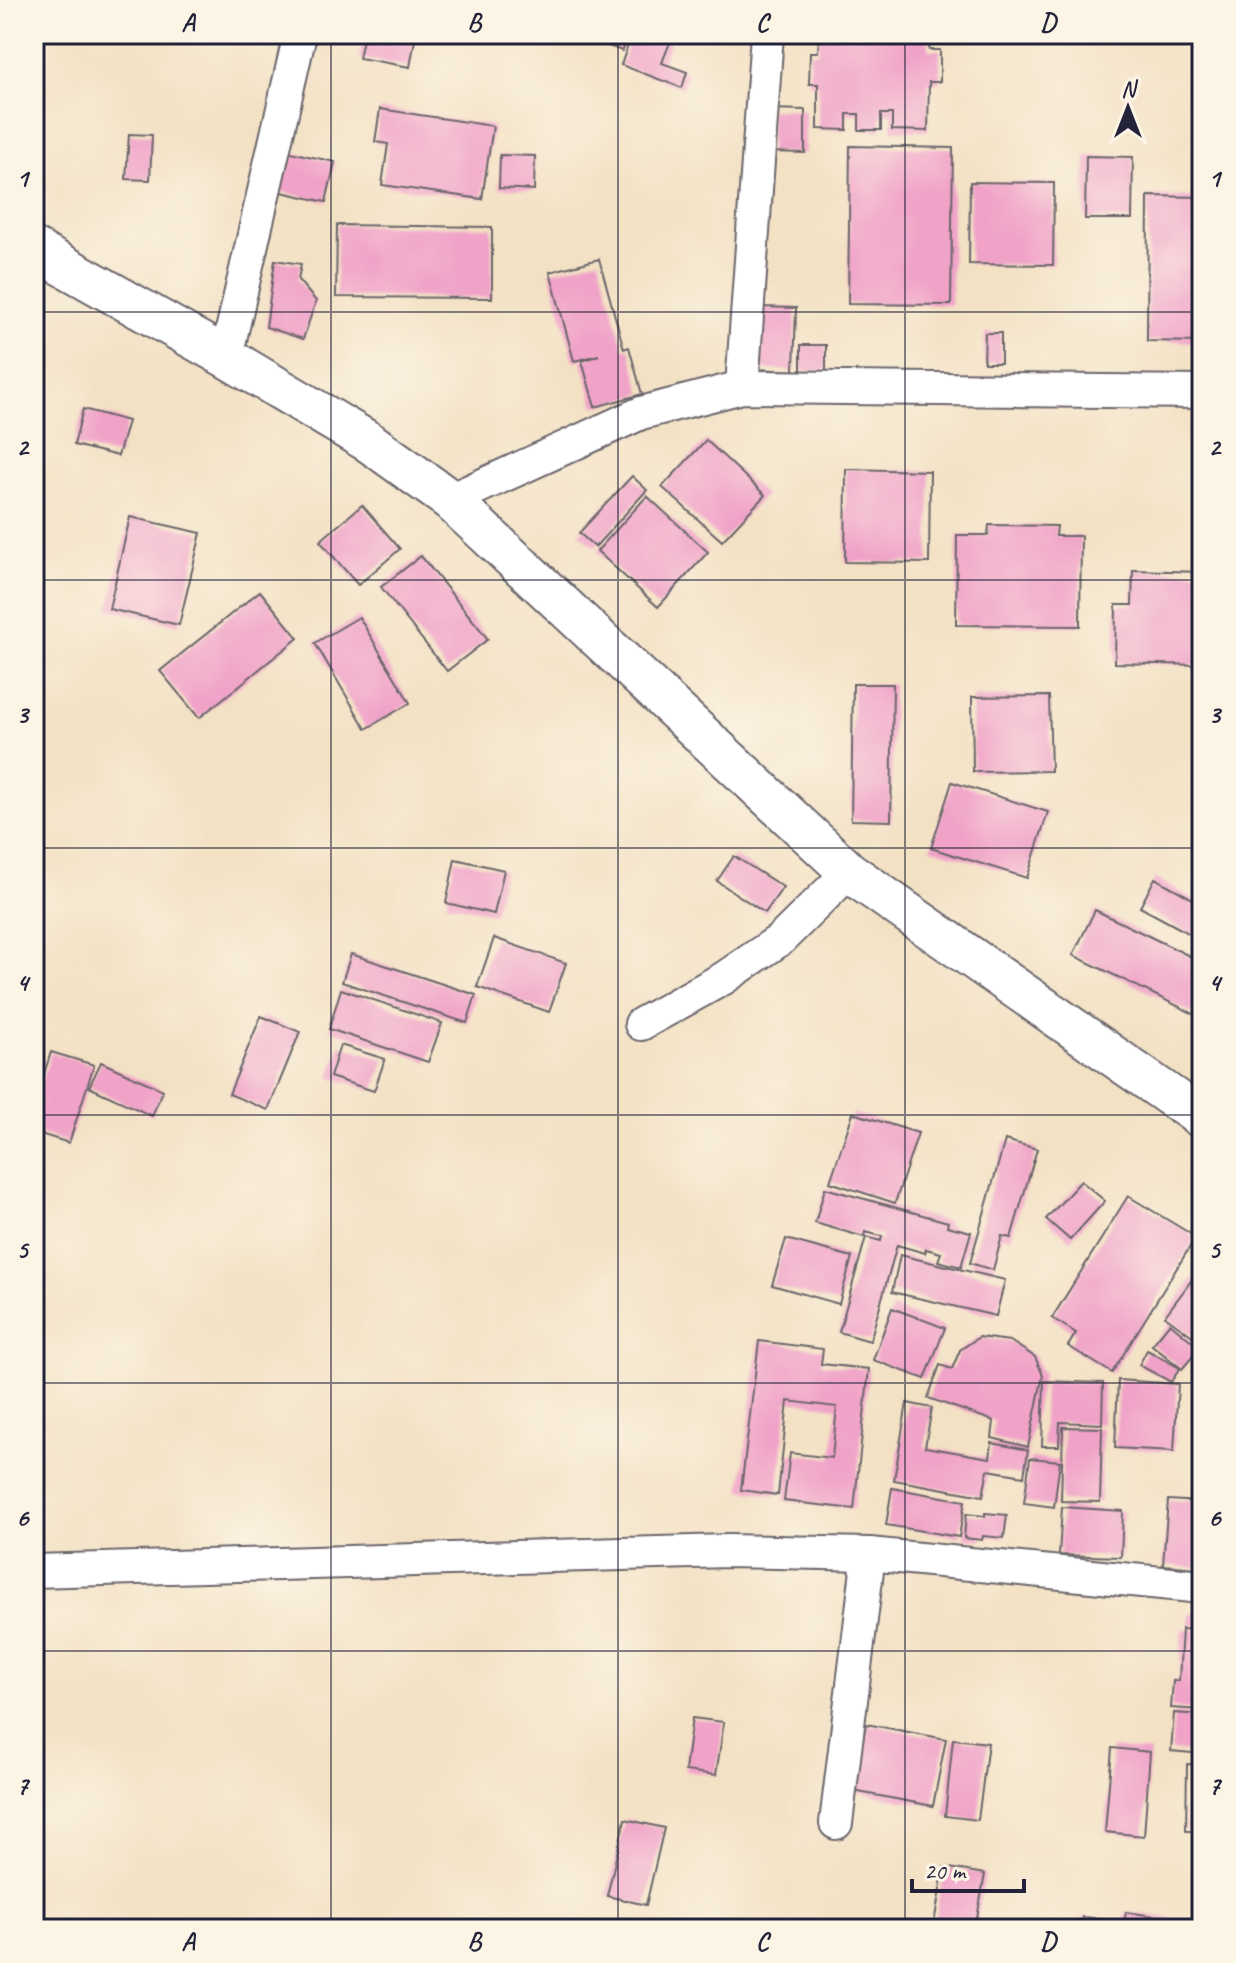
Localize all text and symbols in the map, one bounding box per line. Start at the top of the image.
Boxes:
text: A [181,6,196,39]
text: B [467,6,483,39]
text: C [756,6,772,39]
text: D [1040,6,1058,39]
north arrow [1088,68,1168,148]
text: N [1121,75,1138,103]
text: 1 [16,162,31,195]
text: 1 [1208,162,1223,195]
text: 2 [16,430,30,463]
text: 2 [1208,430,1222,463]
text: 3 [16,698,30,731]
text: 3 [1208,698,1222,731]
text: 4 [16,966,31,999]
text: 4 [1208,966,1223,999]
text: 5 [16,1233,30,1266]
text: 5 [1208,1233,1222,1266]
text: 6 [16,1501,30,1534]
text: 6 [1208,1501,1222,1534]
text: 7 [16,1769,30,1802]
text: 7 [1208,1769,1222,1802]
scale bar [912,1843,1024,1893]
text: 20 m [924,1856,967,1886]
text: A [181,1925,196,1958]
text: B [467,1925,483,1958]
text: C [756,1925,772,1958]
text: D [1040,1925,1058,1958]

